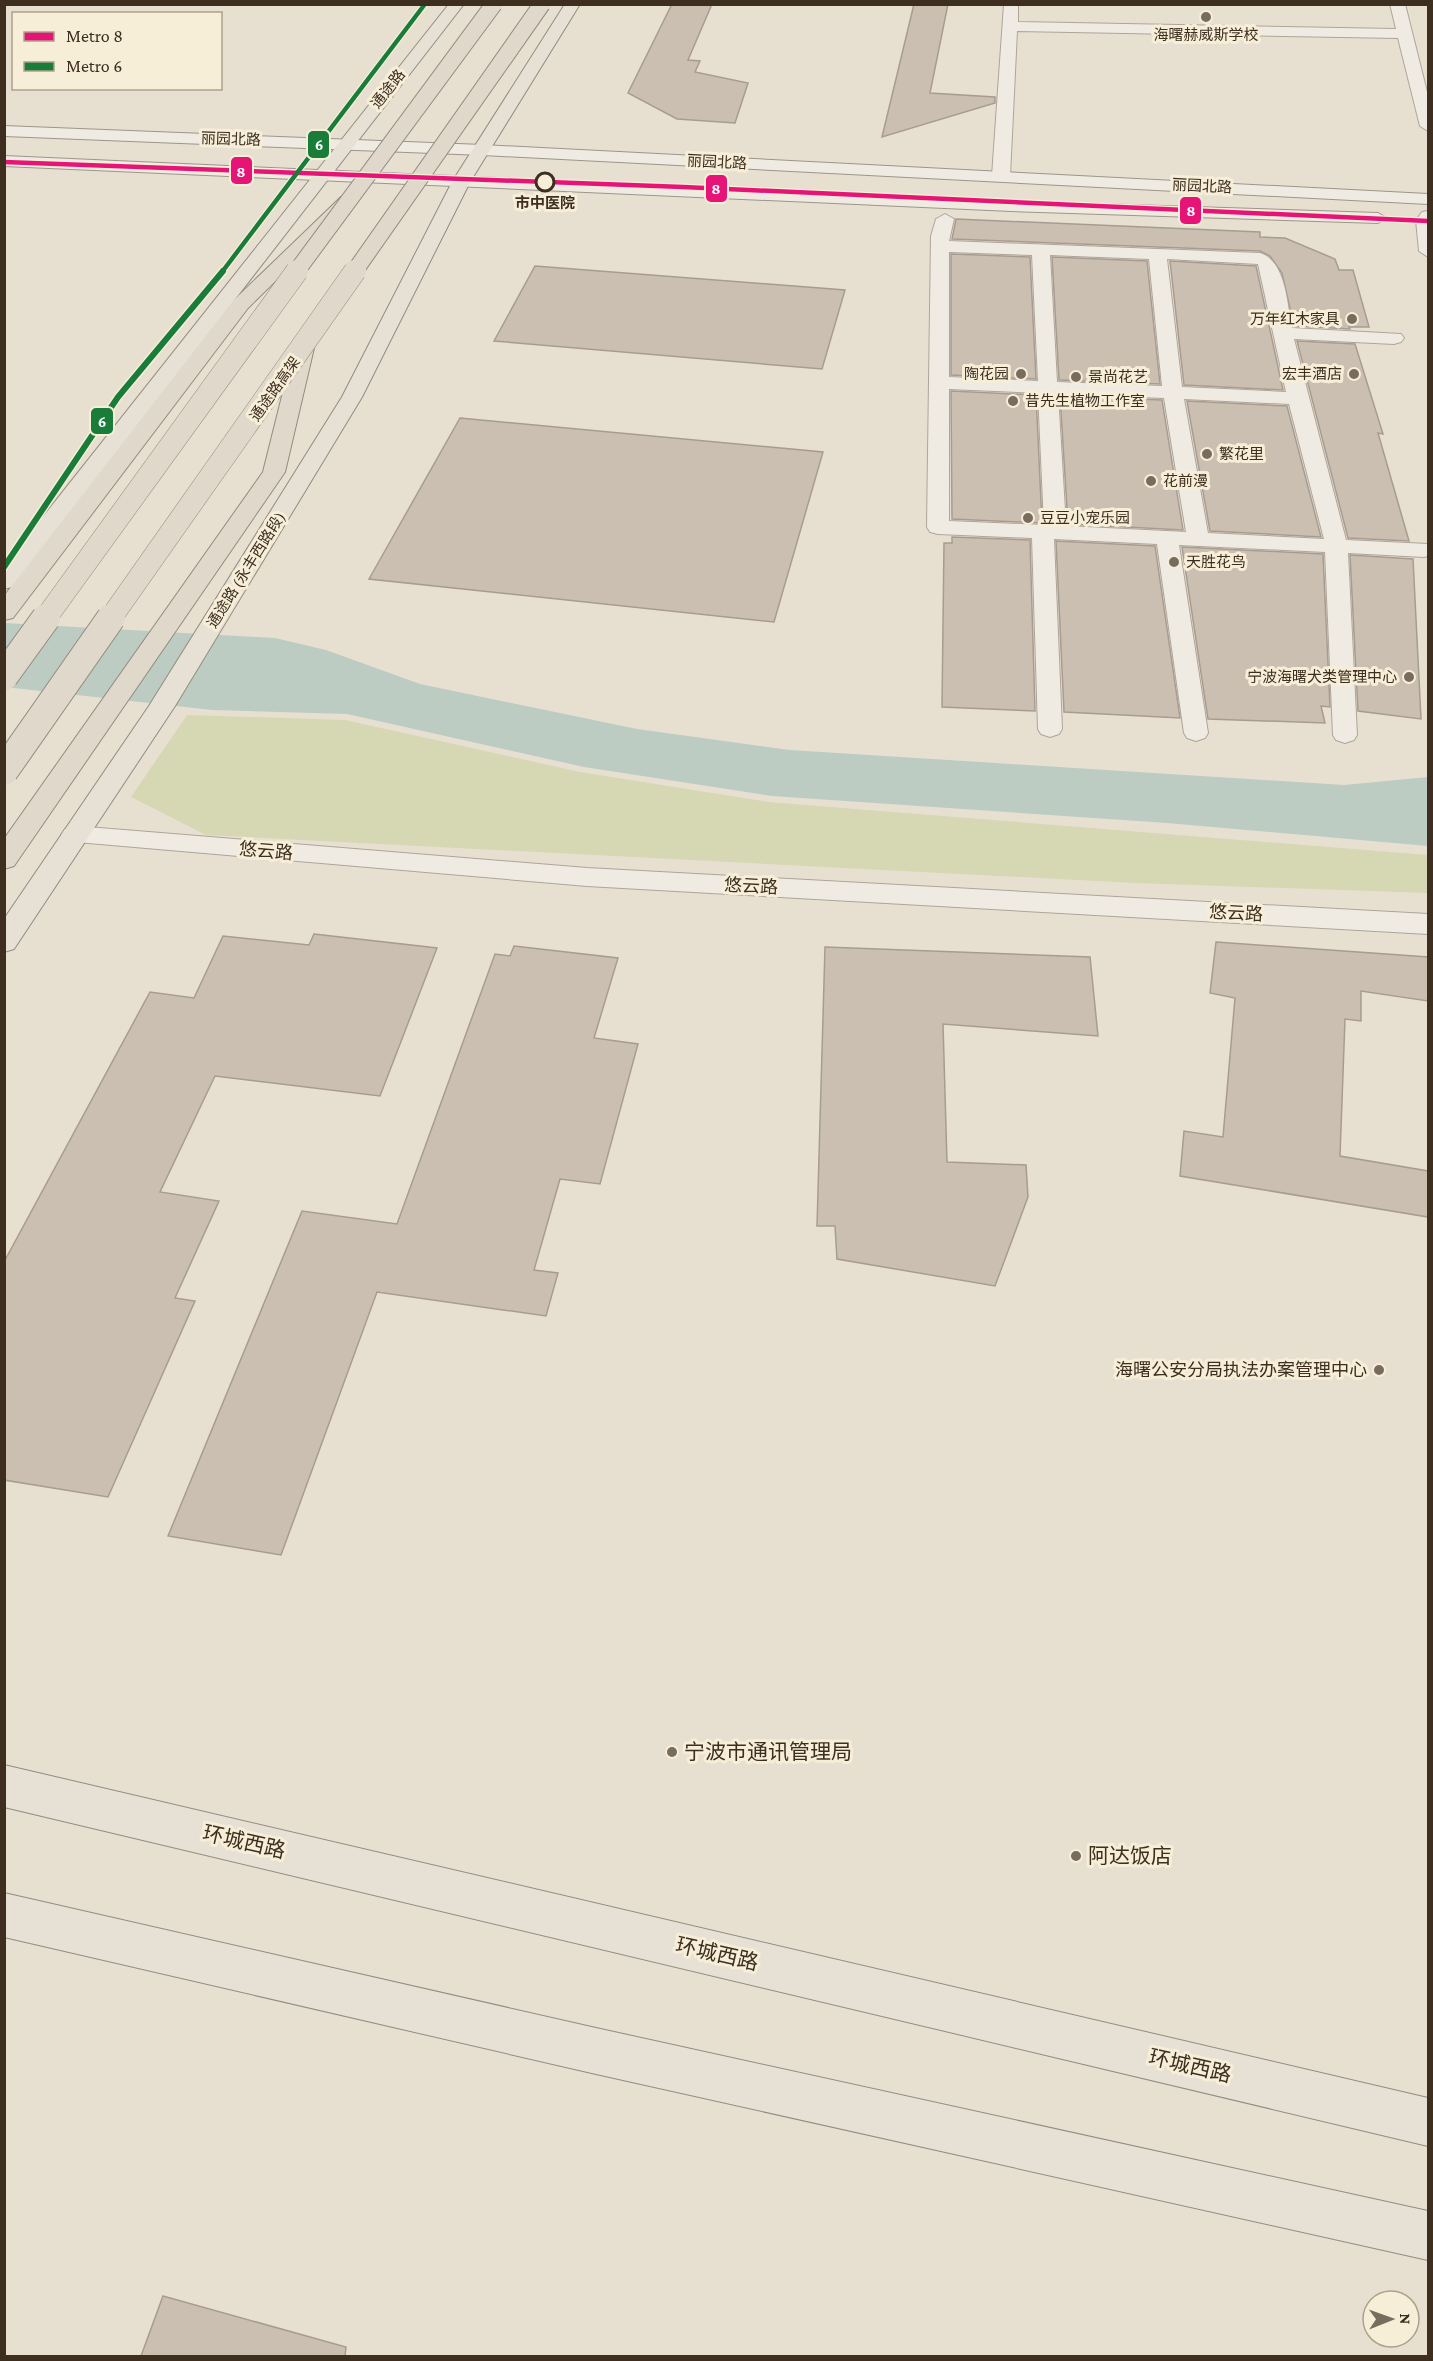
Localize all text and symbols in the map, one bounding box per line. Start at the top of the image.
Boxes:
marker: 海曙赫威斯学校 [1199,10,1213,24]
legend [12,12,222,90]
text: Metro 8 [66,26,123,46]
place label: 海曙赫威斯学校 [1153,26,1259,43]
text: Metro 6 [66,56,122,76]
street label: 通途路 [368,66,408,112]
street label: 丽园北路 [201,129,261,148]
line badge: 6 [307,130,330,159]
text: 6 [315,136,323,153]
street label: 丽园北路 [687,151,747,172]
line badge: 8 [230,156,253,185]
text: 8 [236,163,246,180]
marker: 市中医院 [535,172,555,192]
line badge: 8 [705,174,728,203]
street label: 丽园北路 [1172,175,1232,196]
text: 8 [711,180,721,197]
place label: 市中医院 [515,195,575,211]
line badge: 8 [1179,196,1202,225]
text: 8 [1186,202,1196,219]
place label: 万年红木家具 [1250,311,1340,327]
marker: 万年红木家具 [1345,312,1359,326]
street label: 通途路高架 [247,354,303,424]
place label: 陶花园 [964,366,1009,382]
place label: 宏丰酒店 [1282,366,1342,382]
marker: 陶花园 [1014,367,1028,381]
marker: 宏丰酒店 [1347,367,1361,381]
place label: 景尚花艺 [1088,369,1148,385]
marker: 景尚花艺 [1069,370,1083,384]
place label: 昔先生植物工作室 [1025,392,1145,409]
marker: 昔先生植物工作室 [1006,394,1020,408]
line badge: 6 [90,407,114,435]
text: 6 [98,413,106,430]
place label: 繁花里 [1219,446,1264,462]
marker: 繁花里 [1200,447,1214,461]
place label: 花前漫 [1163,473,1208,489]
marker: 花前漫 [1144,474,1158,488]
street label: 通途路 (永丰西路段) [204,509,289,631]
place label: 豆豆小宠乐园 [1040,510,1130,526]
marker: 豆豆小宠乐园 [1021,511,1035,525]
place label: 天胜花鸟 [1186,554,1246,570]
marker: 天胜花鸟 [1167,555,1181,569]
place label: 宁波海曙犬类管理中心 [1247,669,1397,685]
marker: 宁波海曙犬类管理中心 [1402,670,1416,684]
street label: 悠云路 [238,839,294,863]
street label: 悠云路 [724,875,778,897]
street label: 悠云路 [1209,902,1263,924]
place label: 海曙公安分局执法办案管理中心 [1115,1360,1367,1380]
marker: 海曙公安分局执法办案管理中心 [1372,1363,1386,1377]
place label: 宁波市通讯管理局 [684,1740,852,1764]
marker: 宁波市通讯管理局 [665,1745,679,1759]
street label: 环城西路 [200,1821,288,1863]
place label: 阿达饭店 [1088,1844,1172,1868]
marker: 阿达饭店 [1069,1849,1083,1863]
street label: 环城西路 [673,1933,761,1975]
street label: 环城西路 [1146,2045,1234,2087]
north arrow [1361,2289,1421,2349]
text: N [1397,2313,1414,2324]

